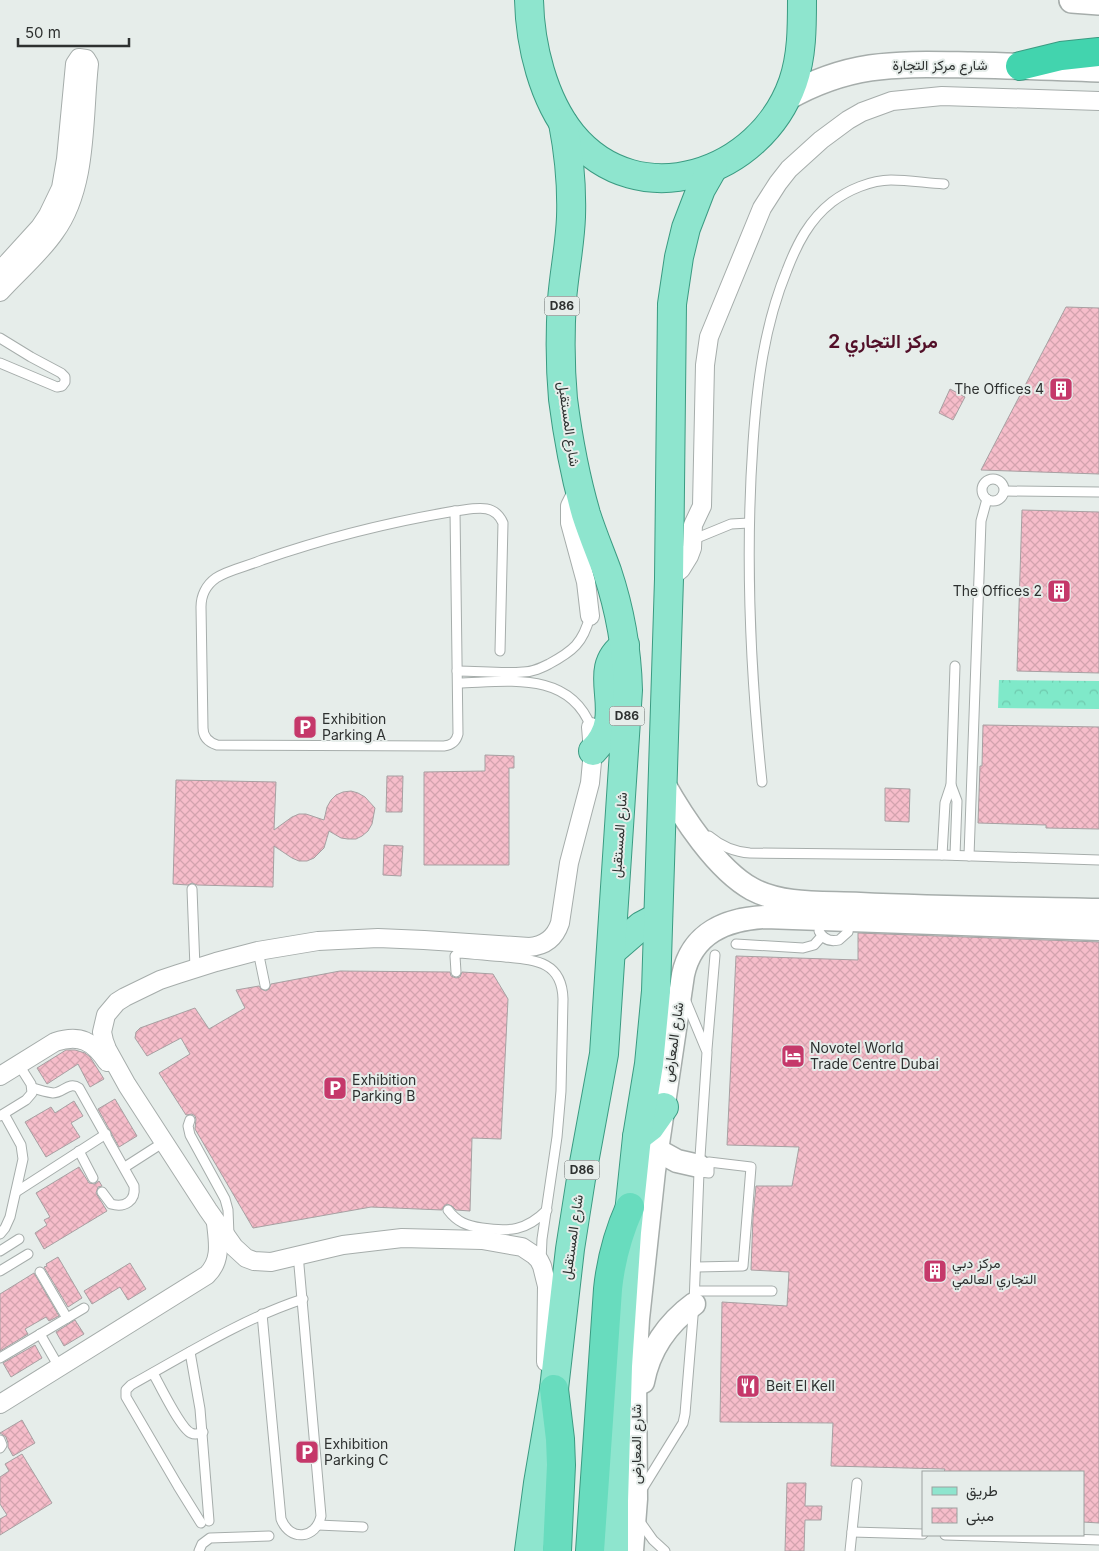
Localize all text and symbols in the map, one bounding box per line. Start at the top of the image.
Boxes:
scale bar [18,15,129,47]
text: 50 m [25,23,61,42]
street label: شارع مركز التجارة [893,56,987,76]
road number: D86 [544,296,580,316]
district label: مركز التجاري 2 [828,330,938,358]
building icon: The Offices 4 [1048,376,1074,402]
street label: شارع المستقبل [552,380,584,468]
place label: The Offices 4 [954,380,1044,397]
building icon: The Offices 2 [1046,578,1072,604]
place label: The Offices 2 [953,582,1042,599]
road number: D86 [610,706,644,726]
place label: Exhibition Parking A [322,710,386,743]
parking icon: Exhibition Parking A [292,714,318,740]
street label: شارع المستقبل [607,792,633,879]
street label: شارع المعارض [659,1001,689,1083]
place label: Novotel World Trade Centre Dubai [810,1039,939,1072]
hotel icon: Novotel World Trade Centre Dubai [780,1043,806,1069]
place label: Exhibition Parking B [352,1071,416,1104]
parking icon: Exhibition Parking B [322,1075,348,1101]
road number: D86 [564,1160,600,1180]
street label: شارع المستقبل [557,1193,589,1281]
place label: مركز دبي التجاري العالمي [952,1254,1036,1291]
building icon: مركز دبي التجاري العالمي [922,1258,948,1284]
restaurant icon: Beit El Kell [735,1373,761,1399]
place label: Beit El Kell [766,1377,835,1394]
street label: شارع المعارض [627,1404,647,1484]
place label: Exhibition Parking C [324,1435,388,1468]
parking icon: Exhibition Parking C [294,1439,320,1465]
legend [922,1471,1084,1536]
text: طريق [966,1481,998,1501]
text: مبنى [966,1506,994,1526]

